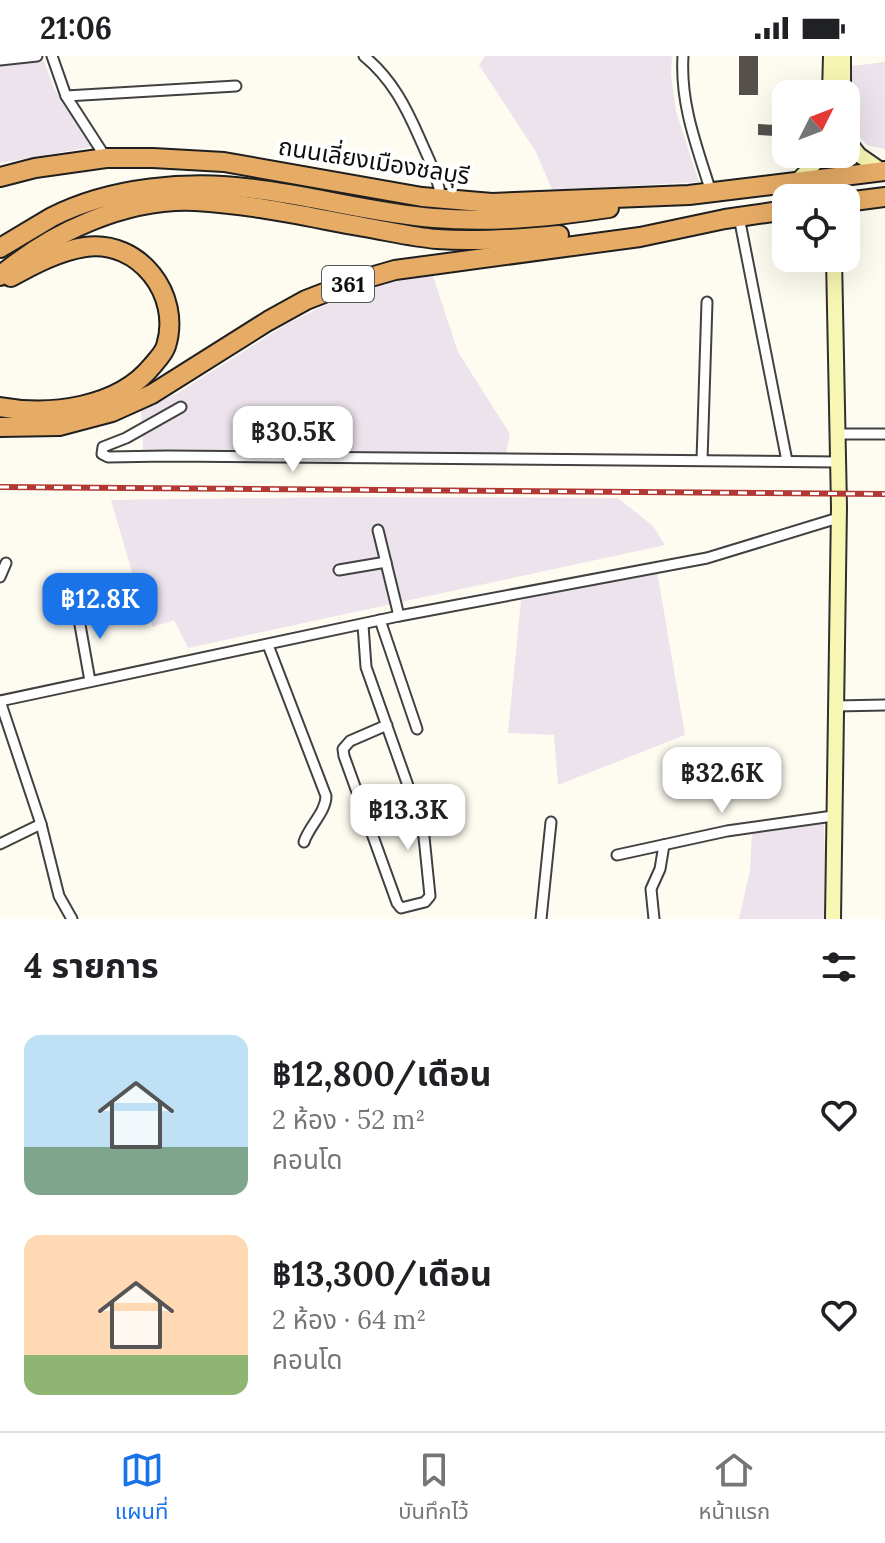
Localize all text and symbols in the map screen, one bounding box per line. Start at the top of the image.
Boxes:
text: 21:06 [40,9,112,47]
north arrow [772,80,860,168]
map controls [772,80,860,272]
street label: ถนนเลี่ยงเมืองชลบุรี [276,130,472,191]
button: locate [772,184,860,272]
road number: 361 [322,266,374,302]
pin: ฿30.5K [228,406,358,474]
text: ฿30.5K [251,415,335,448]
pin: ฿12.8K [35,573,165,641]
text: ฿12.8K [61,582,139,615]
pin: ฿32.6K [657,747,787,815]
text: ฿32.6K [680,756,764,789]
pin: ฿13.3K [343,784,473,852]
text: ฿13.3K [368,793,448,826]
text: 4 รายการ [24,944,159,987]
icon: filters [817,945,861,989]
text: ฿12,800/เดือน [272,1052,491,1095]
icon: home [88,1067,184,1163]
icon: heart [817,1093,861,1137]
text: 2 ห้อง · 52 m² [272,1103,425,1136]
text: คอนโด [272,1143,343,1176]
text: ฿13,300/เดือน [272,1252,492,1295]
icon: home [88,1267,184,1363]
icon: heart [817,1293,861,1337]
text: 2 ห้อง · 64 m² [272,1303,426,1336]
text: คอนโด [272,1343,343,1376]
tab: แผนที่ [115,1448,168,1529]
tab: บันทึกไว้ [398,1448,469,1529]
tab: หน้าแรก [699,1448,770,1529]

